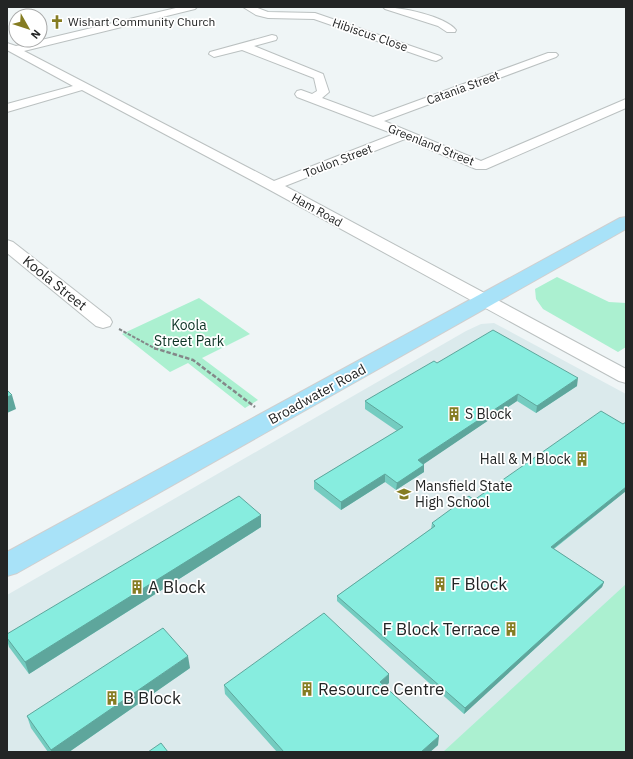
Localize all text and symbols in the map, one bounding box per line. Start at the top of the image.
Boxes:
north arrow [8,8,48,48]
church icon: Wishart Community Church [49,14,65,30]
place label: Wishart Community Church [68,14,215,29]
street label: Hibiscus Close [331,15,410,55]
text: N [28,27,44,42]
street label: Catania Street [424,67,501,108]
street label: Greenland Street [386,120,477,169]
street label: Toulon Street [301,141,374,180]
street label: Ham Road [289,189,345,230]
street label: Koola Street [19,252,91,314]
park label: Koola Street Park [154,316,225,350]
street label: Broadwater Road [265,360,369,428]
place label: S Block [465,405,512,423]
building icon: S Block [446,406,462,422]
place label: Hall & M Block [480,450,572,468]
building icon: Hall & M Block [574,451,590,467]
place label: Mansfield State High School [415,477,513,511]
school or university icon: Mansfield State High School [396,486,412,502]
place label: F Block [451,573,507,595]
place label: A Block [148,576,206,598]
building icon: F Block [432,576,448,592]
building icon: A Block [129,579,145,595]
place label: F Block Terrace [382,618,500,640]
building icon: F Block Terrace [503,621,519,637]
place label: Resource Centre [318,678,444,700]
building icon: Resource Centre [299,681,315,697]
place label: B Block [123,687,181,709]
building icon: B Block [104,690,120,706]

